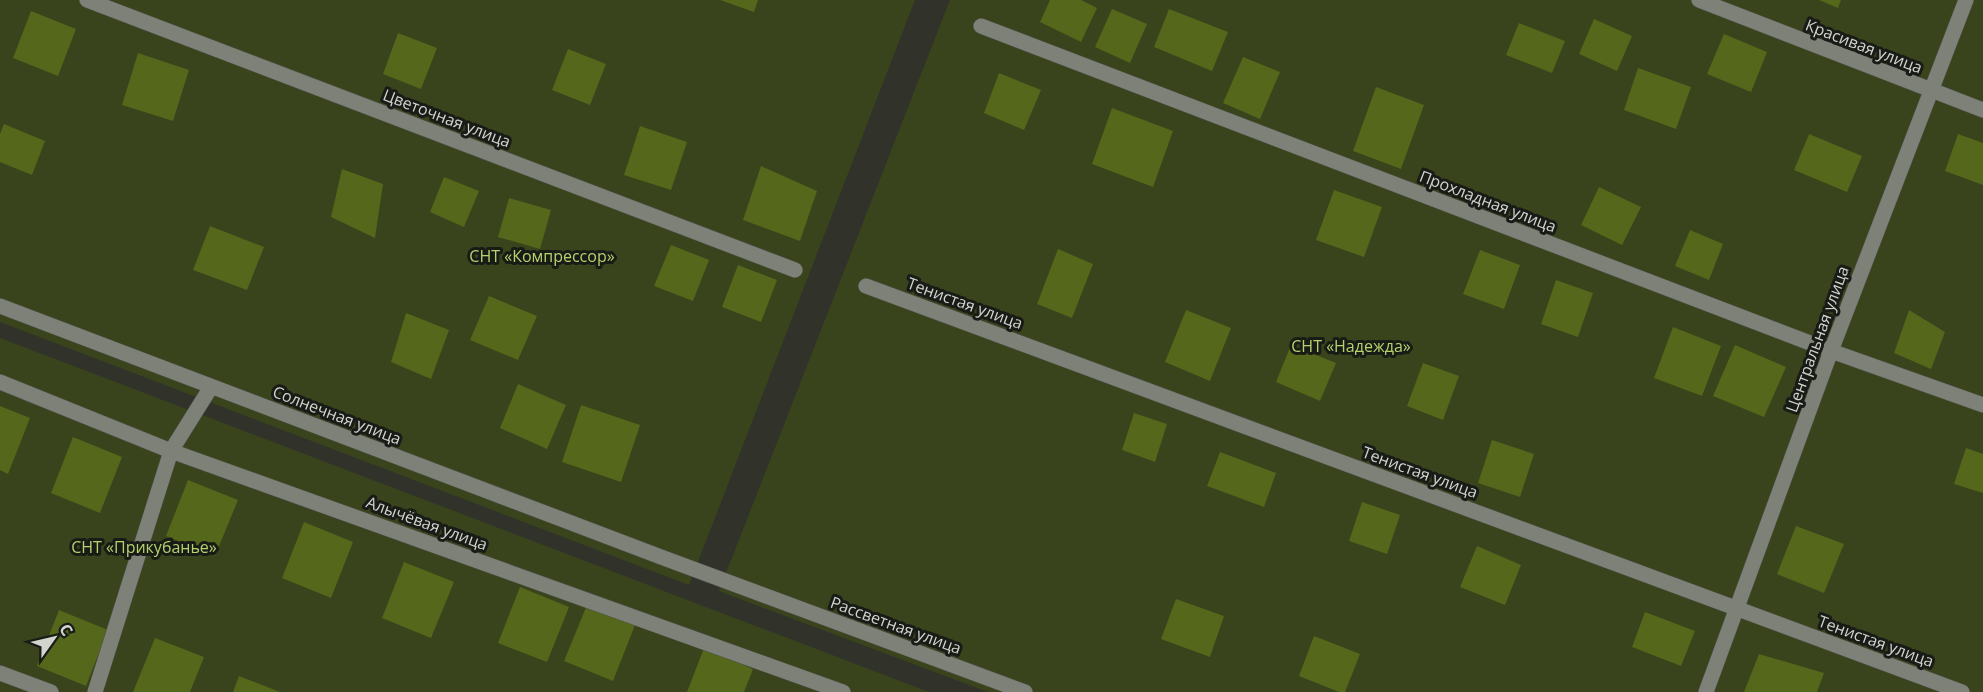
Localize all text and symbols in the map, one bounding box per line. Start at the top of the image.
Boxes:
street label: Красивая улица [1802,14,1926,78]
street label: Цветочная улица [380,84,514,152]
street label: Прохладная улица [1416,165,1560,237]
park label: СНТ «Компрессор» [469,245,615,267]
street label: Центральная улица [1780,263,1854,415]
street label: Тенистая улица [904,272,1026,334]
park label: СНТ «Надежда» [1291,335,1411,357]
street label: Солнечная улица [270,380,404,450]
street label: Тенистая улица [1359,441,1481,503]
street label: Алычёвая улица [363,491,491,555]
park label: СНТ «Прикубанье» [71,536,217,558]
street label: Рассветная улица [827,591,965,659]
north arrow [24,608,84,668]
street label: Тенистая улица [1815,610,1937,672]
text: С [54,619,78,640]

